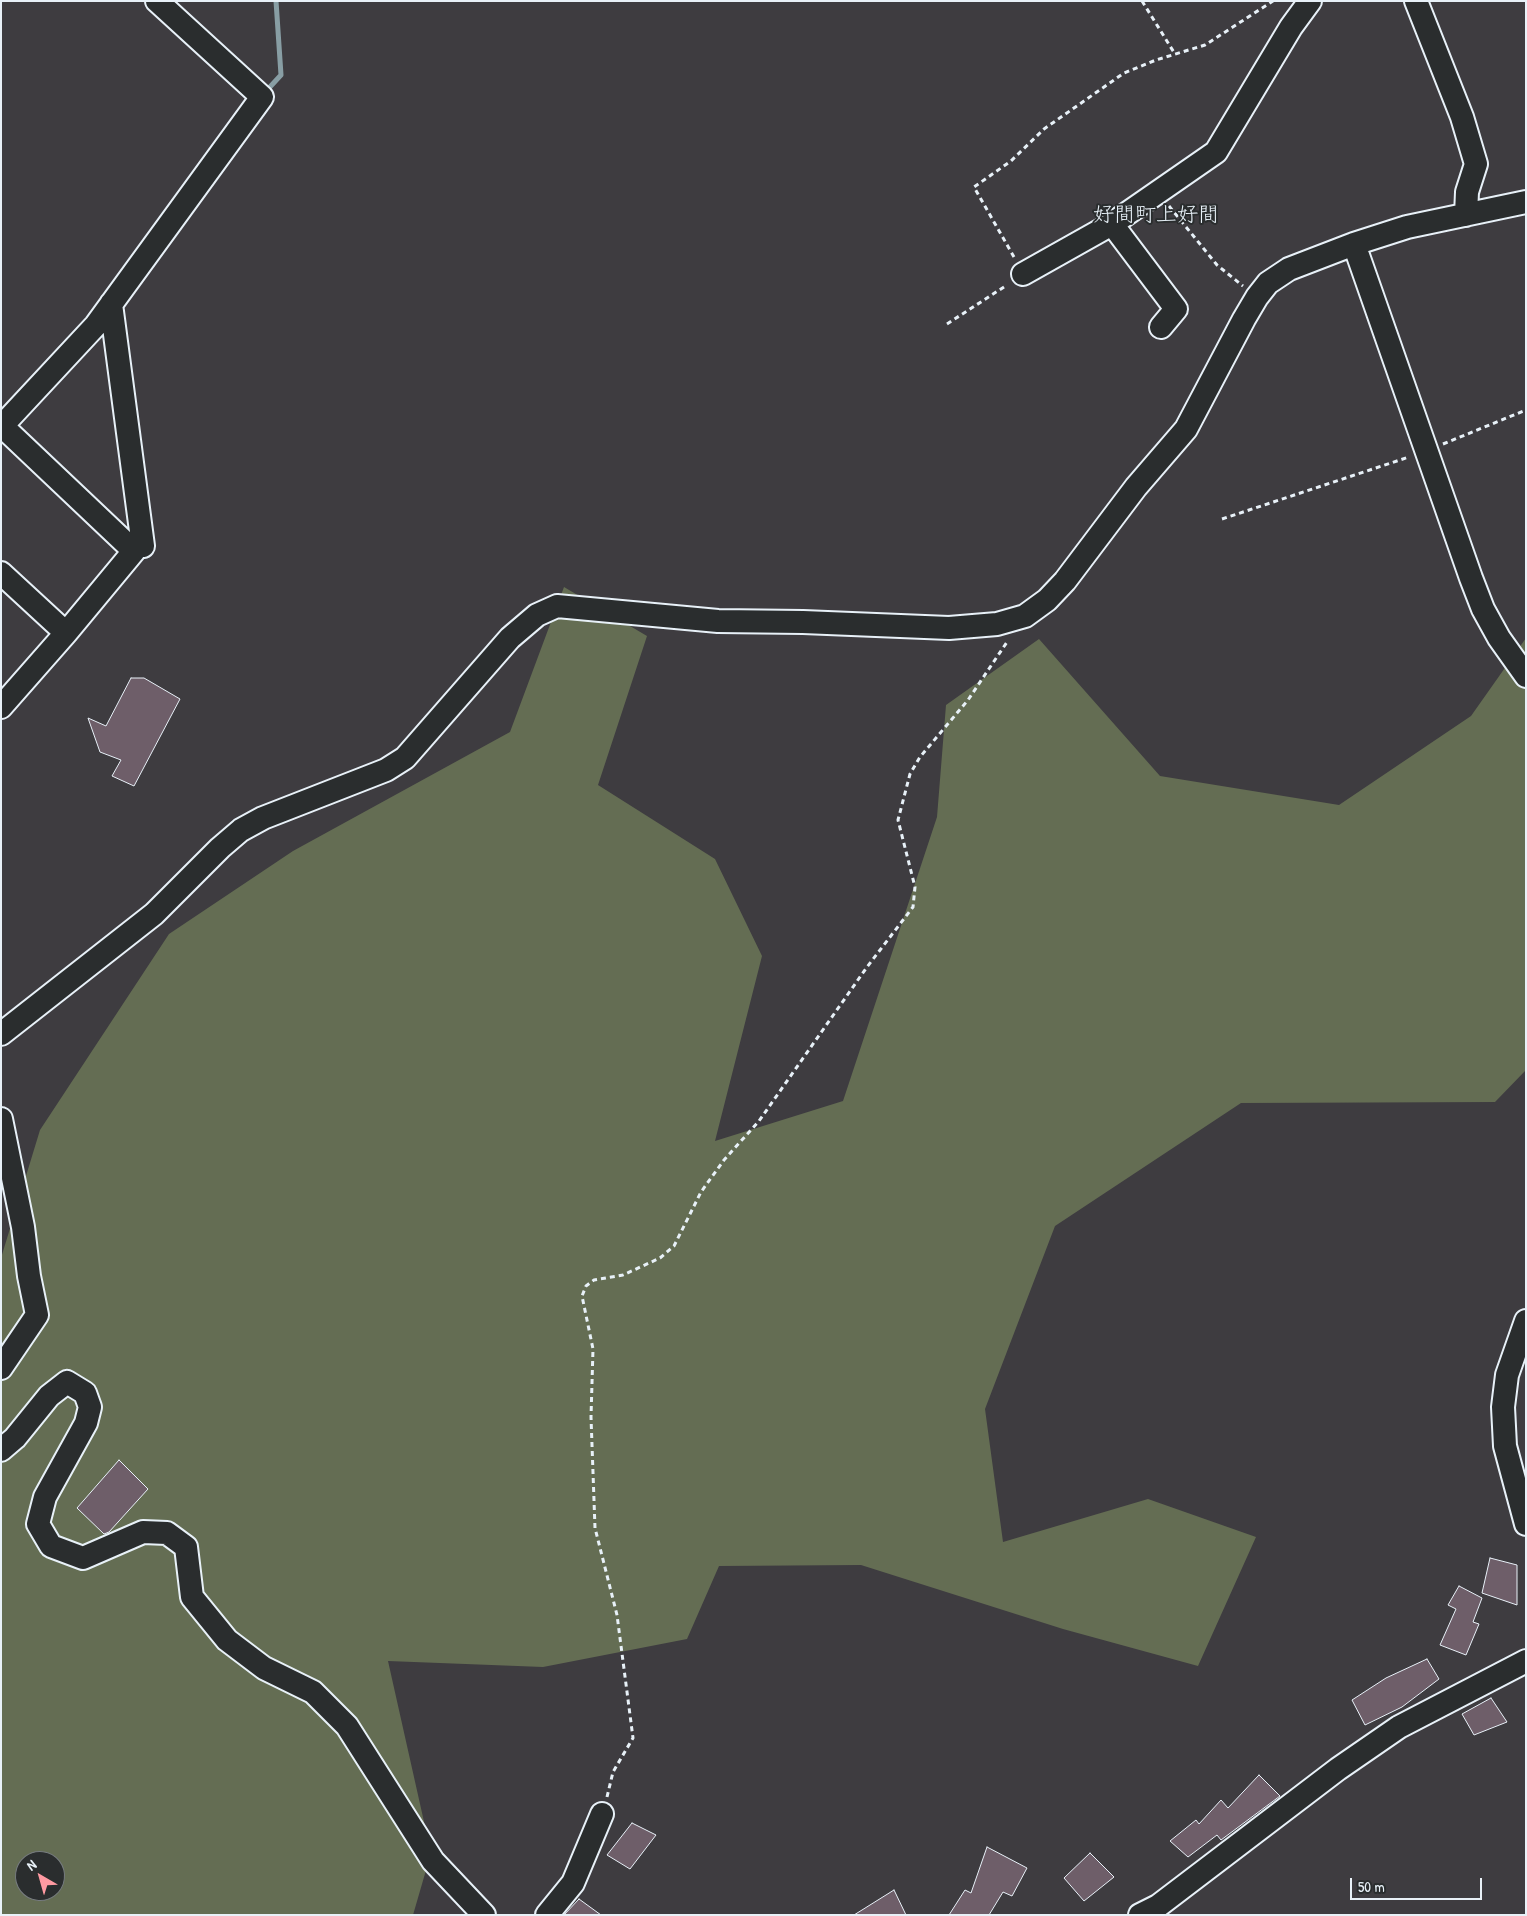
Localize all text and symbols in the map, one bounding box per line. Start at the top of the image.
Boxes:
district label: 好間町上好間 [1093,202,1219,228]
north arrow [15,1851,65,1901]
text: N [22,1855,40,1874]
scale bar [1352,1868,1484,1900]
text: 50 m [1358,1876,1385,1897]

